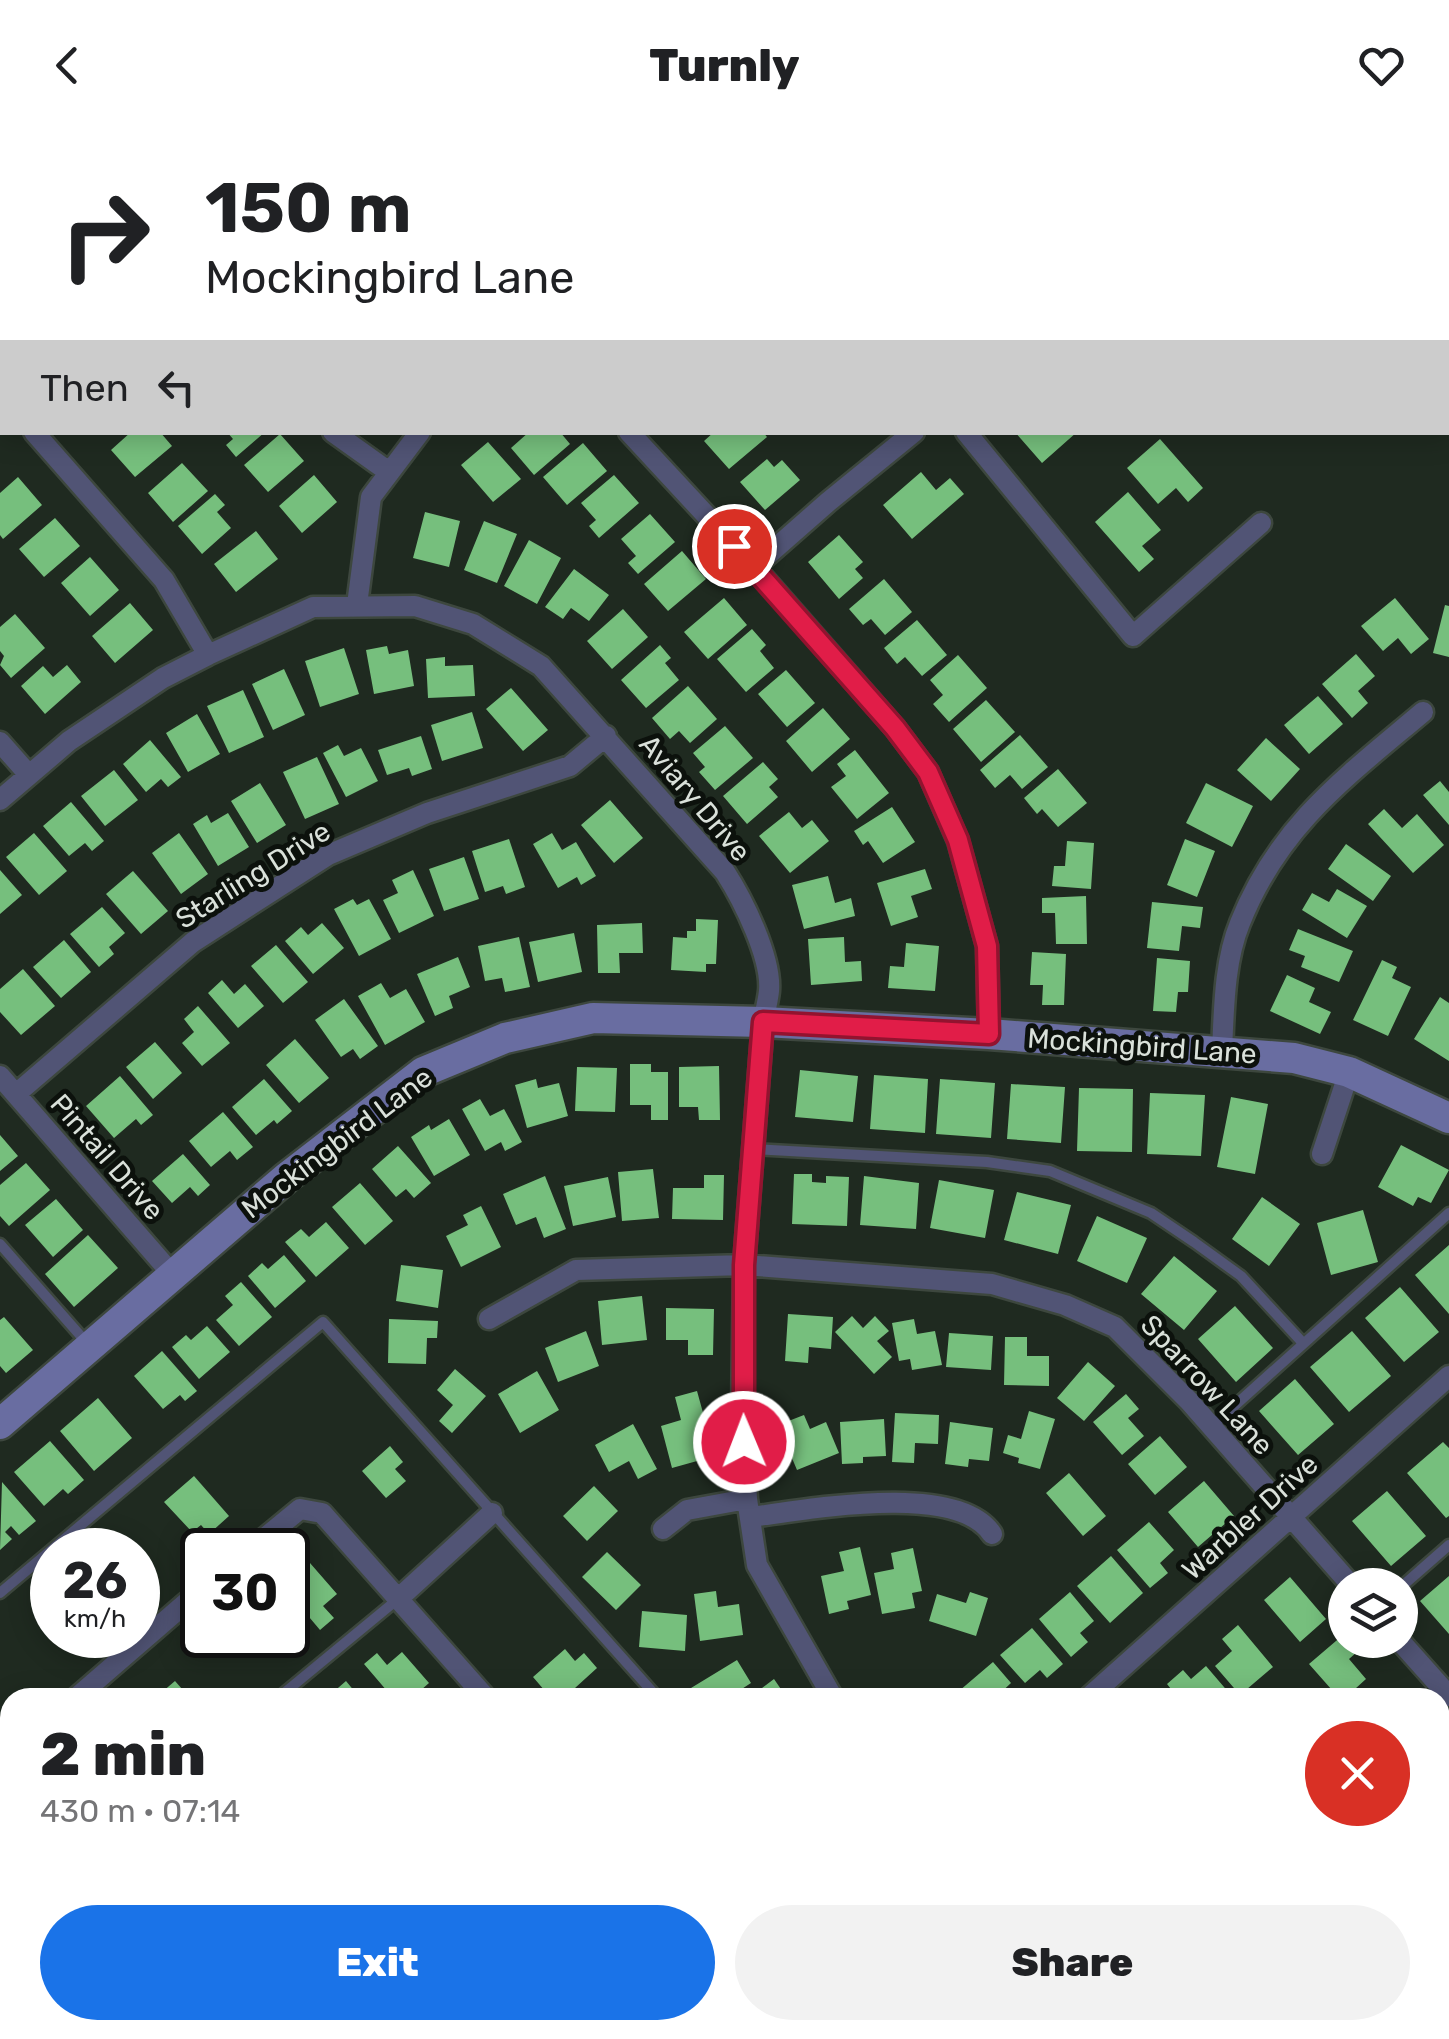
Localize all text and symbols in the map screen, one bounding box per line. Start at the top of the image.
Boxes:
icon: back [40,38,95,93]
icon: heart [1354,38,1409,93]
text: Turnly [649,39,800,92]
text: 150 m [205,167,412,250]
icon: right [40,170,170,300]
text: Mockingbird Lane [205,251,574,304]
icon: left [149,360,204,415]
text: Then [40,365,129,411]
pin [692,504,777,589]
icon: arrive [707,519,762,574]
street label: Aviary Drive [632,728,758,868]
street label: Starling Drive [170,814,336,936]
street label: Mockingbird Lane [1026,1022,1258,1070]
street label: Mockingbird Lane [235,1061,439,1225]
street label: Pintail Drive [43,1087,171,1227]
street label: Sparrow Lane [1134,1308,1280,1462]
position arrow [692,1390,796,1494]
street label: Warbler Drive [1175,1447,1325,1587]
speed limit sign: 30 [180,1528,310,1658]
text: 26 [62,1551,128,1611]
map controls [1328,1568,1418,1658]
button: layers [1328,1568,1418,1658]
text: km/h [64,1604,126,1633]
text: 2 min [40,1719,206,1790]
button: close [1305,1721,1410,1826]
text: 430 m · 07:14 [40,1792,240,1830]
button: Exit [40,1905,715,2020]
button: Share [735,1905,1410,2020]

